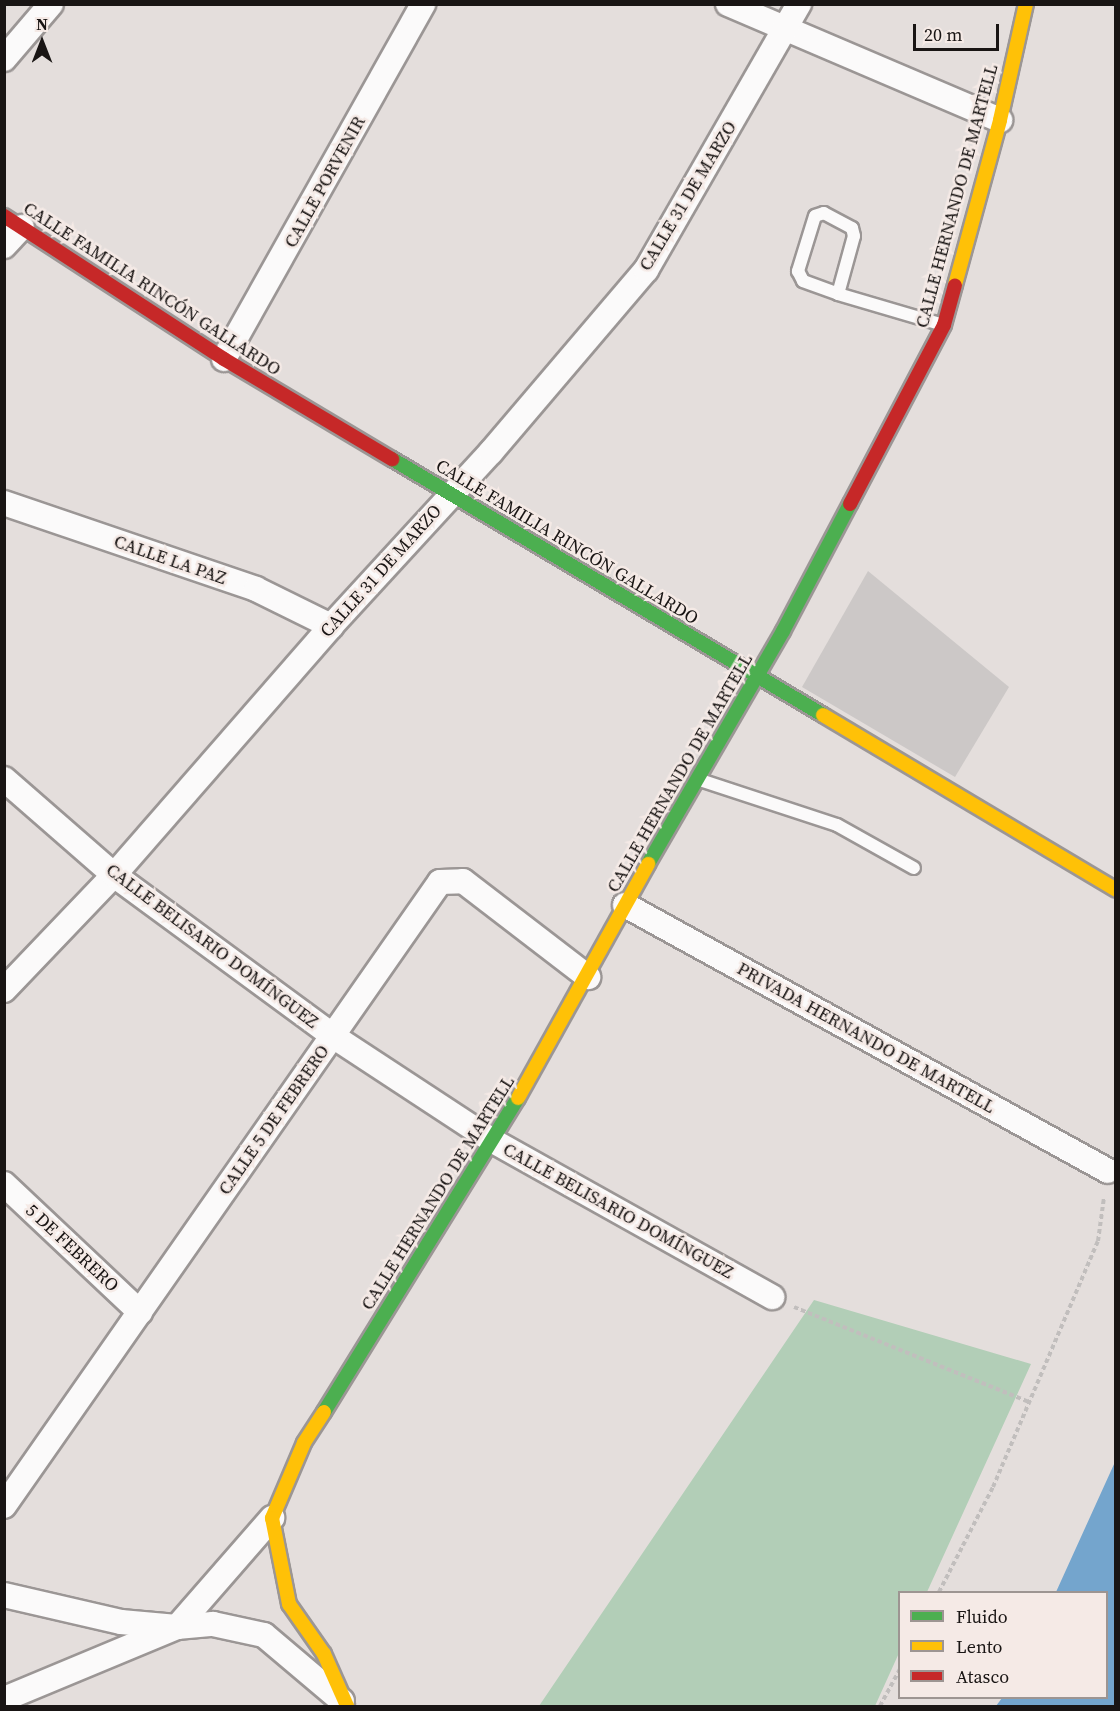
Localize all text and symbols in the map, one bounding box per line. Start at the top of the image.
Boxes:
north arrow [12,12,72,72]
scale bar [916,12,1002,50]
text: N [36,13,48,35]
text: 20 m [924,22,962,47]
street label: CALLE HERNANDO DE MARTELL [911,62,1003,330]
street label: CALLE PORVENIR [280,113,370,251]
street label: CALLE 31 DE MARZO [635,117,741,275]
street label: CALLE FAMILIA RINCÓN GALLARDO [19,198,285,380]
street label: CALLE FAMILIA RINCÓN GALLARDO [432,455,702,629]
street label: CALLE 31 DE MARZO [316,500,446,642]
street label: CALLE LA PAZ [111,531,229,589]
street label: CALLE HERNANDO DE MARTELL [603,650,757,896]
street label: CALLE BELISARIO DOMÍNGUEZ [102,859,322,1033]
street label: PRIVADA HERNANDO DE MARTELL [733,958,999,1118]
street label: CALLE 5 DE FEBRERO [214,1041,334,1199]
street label: CALLE HERNANDO DE MARTELL [357,1072,519,1314]
street label: CALLE BELISARIO DOMÍNGUEZ [499,1139,737,1283]
street label: 5 DE FEBRERO [21,1199,123,1297]
legend [898,1591,1108,1699]
text: Fluido [956,1604,1008,1629]
text: Lento [956,1634,1002,1659]
text: Atasco [956,1664,1009,1689]

